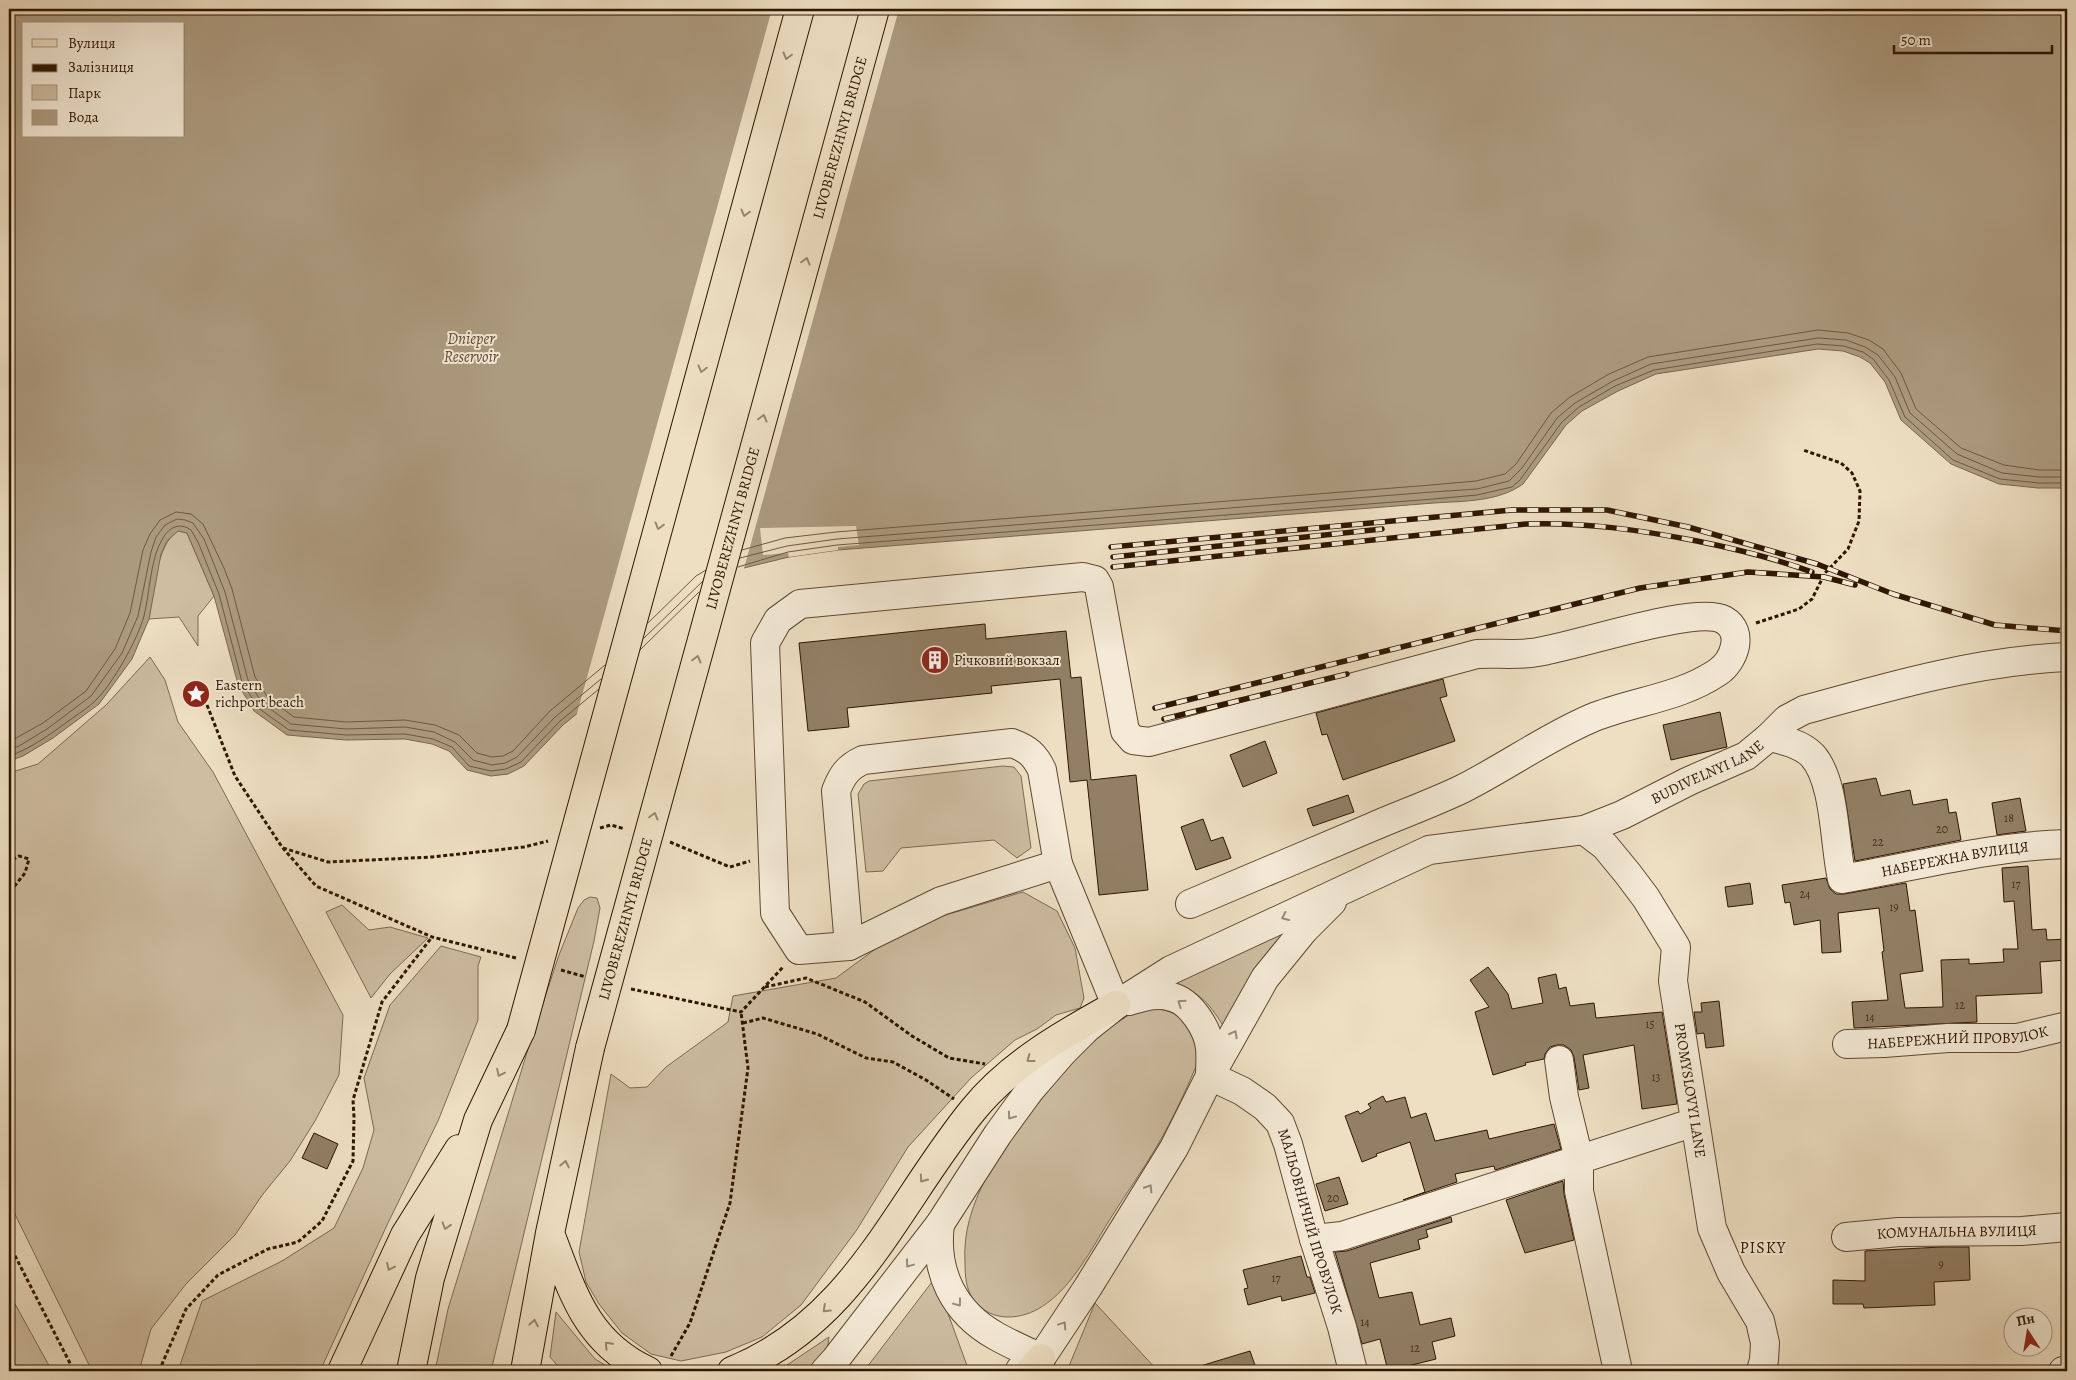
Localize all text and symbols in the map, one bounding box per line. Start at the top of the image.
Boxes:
legend [22,22,185,138]
scale bar [1894,22,2051,54]
text: 50 m [1901,30,1931,50]
text: Вулиця [68,33,115,53]
one-way arrow [783,51,793,59]
street label: LIVOBEREZHNYI BRIDGE [808,54,872,221]
text: Залізниця [68,57,134,77]
text: Парк [68,83,101,103]
text: Вода [68,107,99,127]
one-way arrow [740,208,750,216]
one-way arrow [801,258,811,266]
water label: Dnieper Reservoir [444,328,499,368]
one-way arrow [697,365,707,373]
one-way arrow [758,414,768,423]
street label: LIVOBEREZHNYI BRIDGE [701,445,764,612]
one-way arrow [654,522,665,530]
building icon: Річковий вокзал [920,645,950,675]
place label: Річковий вокзал [954,650,1060,670]
one-way arrow [691,655,702,664]
place label: Eastern richport beach [215,675,304,712]
place icon: Eastern richport beach [181,679,211,709]
street label: BUDIVELNYI LANE [1647,735,1768,809]
house number: 18 [2004,810,2014,826]
one-way arrow [648,811,659,820]
house number: 20 [1936,821,1948,837]
house number: 22 [1872,834,1884,850]
street label: LIVOBEREZHNYI BRIDGE [594,835,657,1002]
street label: НАБЕРЕЖНА ВУЛИЦЯ [1879,836,2030,882]
house number: 17 [2011,876,2022,892]
house number: 24 [1799,886,1811,902]
house number: 19 [1889,899,1899,915]
one-way arrow [1281,911,1290,921]
house number: 12 [1955,997,1965,1013]
one-way arrow [1178,999,1187,1009]
house number: 14 [1865,1009,1875,1025]
house number: 15 [1645,1016,1655,1032]
street label: НАБЕРЕЖНИЙ ПРОВУЛОК [1867,1021,2050,1053]
street label: PROMYSLOVYI LANE [1670,1022,1711,1159]
one-way arrow [1228,1030,1238,1039]
one-way arrow [1027,1053,1036,1061]
one-way arrow [496,1068,506,1077]
house number: 13 [1651,1069,1661,1085]
one-way arrow [1008,1110,1017,1120]
street label: МАЛЬОВНИЧИЙ ПРОВУЛОК [1273,1126,1347,1317]
one-way arrow [559,1159,570,1168]
one-way arrow [920,1173,929,1183]
one-way arrow [1143,1184,1153,1193]
house number: 20 [1327,1190,1339,1206]
street label: КОМУНАЛЬНА ВУЛИЦЯ [1876,1220,2038,1244]
one-way arrow [441,1221,451,1230]
district label: PISKY [1740,1237,1786,1259]
house number: 9 [1938,1256,1944,1272]
one-way arrow [906,1258,914,1267]
one-way arrow [385,1262,396,1271]
house number: 17 [1271,1270,1282,1286]
one-way arrow [953,1297,961,1306]
one-way arrow [823,1303,832,1312]
north arrow [2004,1308,2054,1358]
text: Пн [2014,1309,2036,1331]
house number: 14 [1360,1314,1370,1330]
one-way arrow [528,1319,538,1328]
one-way arrow [1057,1321,1066,1331]
house number: 12 [1410,1340,1420,1356]
one-way arrow [605,1341,614,1350]

